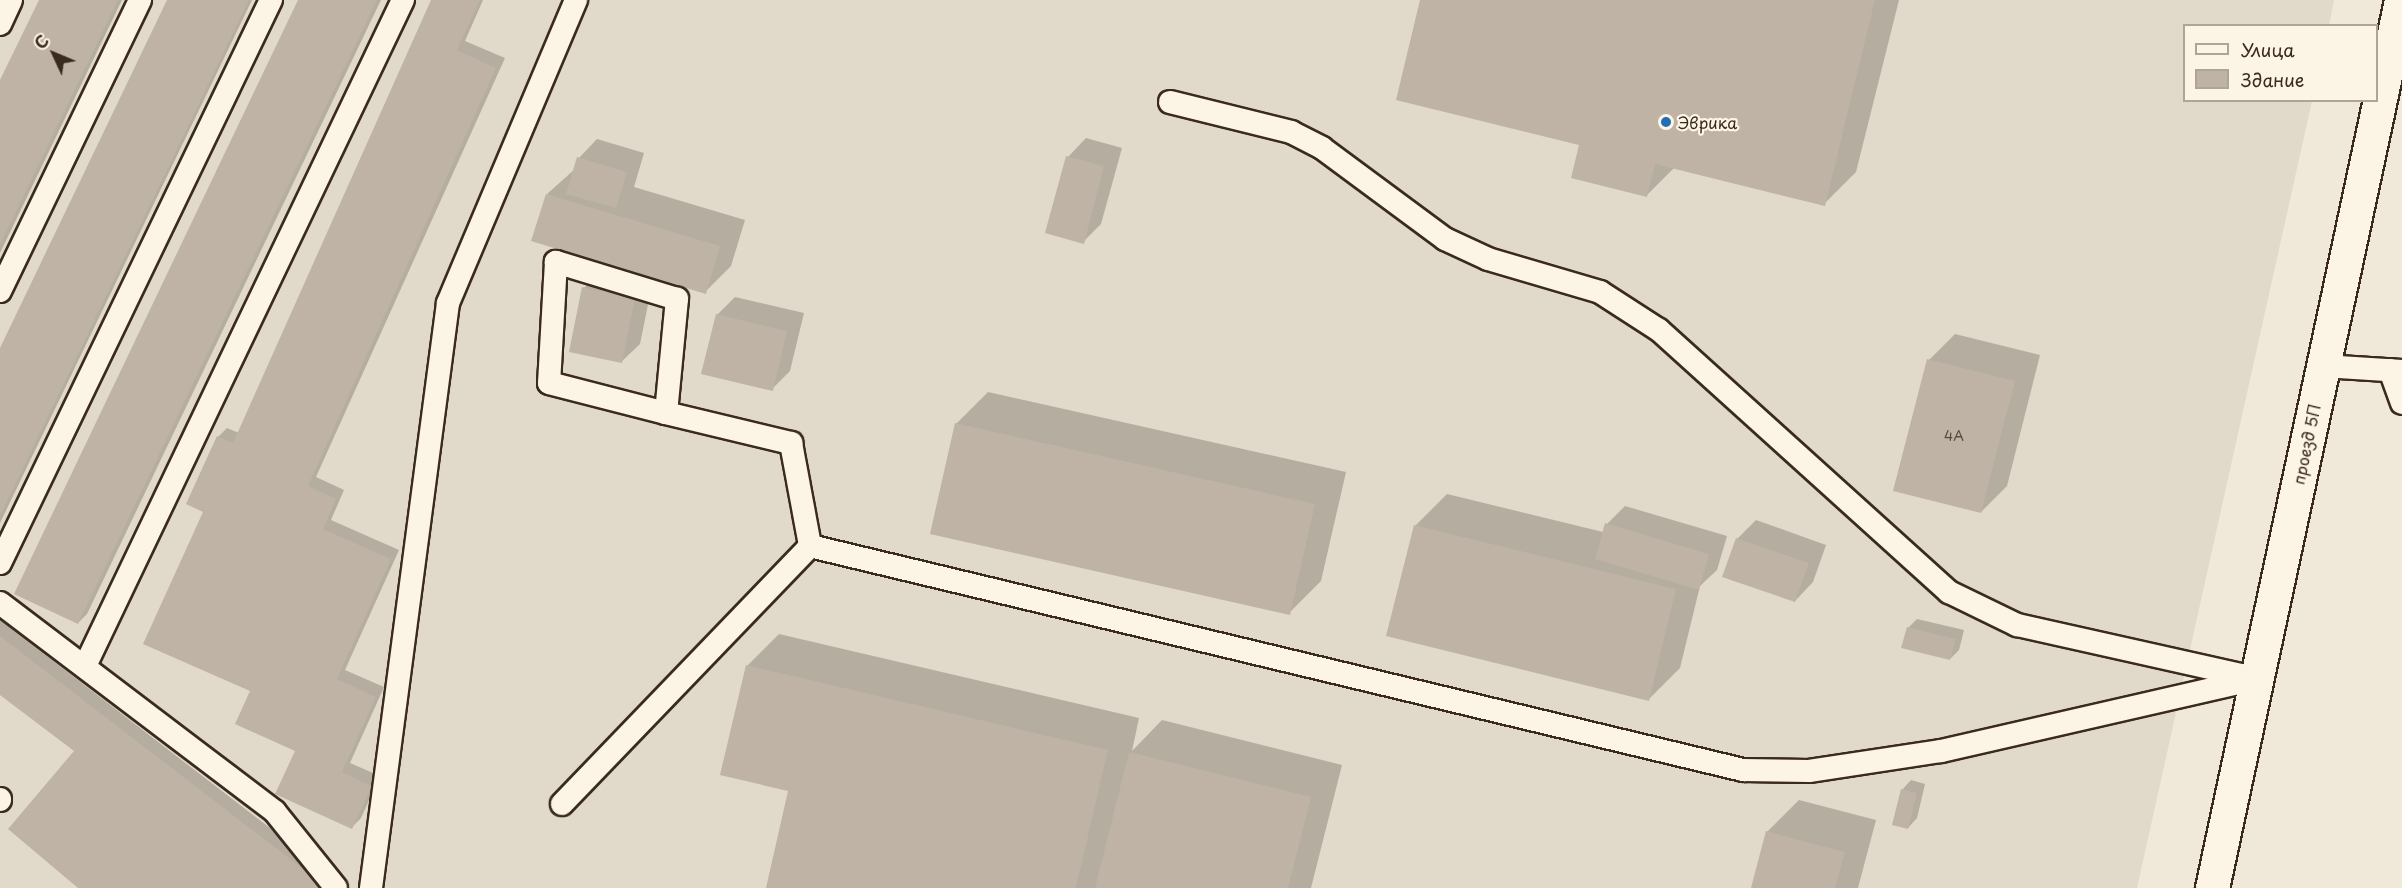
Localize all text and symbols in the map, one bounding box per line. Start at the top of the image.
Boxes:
north arrow [24,24,84,84]
legend [2183,24,2378,102]
text: С [28,29,54,54]
text: Улица [2241,36,2295,63]
text: Здание [2241,66,2304,93]
place label: Эврика [1678,112,1737,132]
marker: Эврика [1659,115,1673,129]
street label: проезд 5П [2288,402,2324,486]
house number: 4А [1944,428,1964,444]

